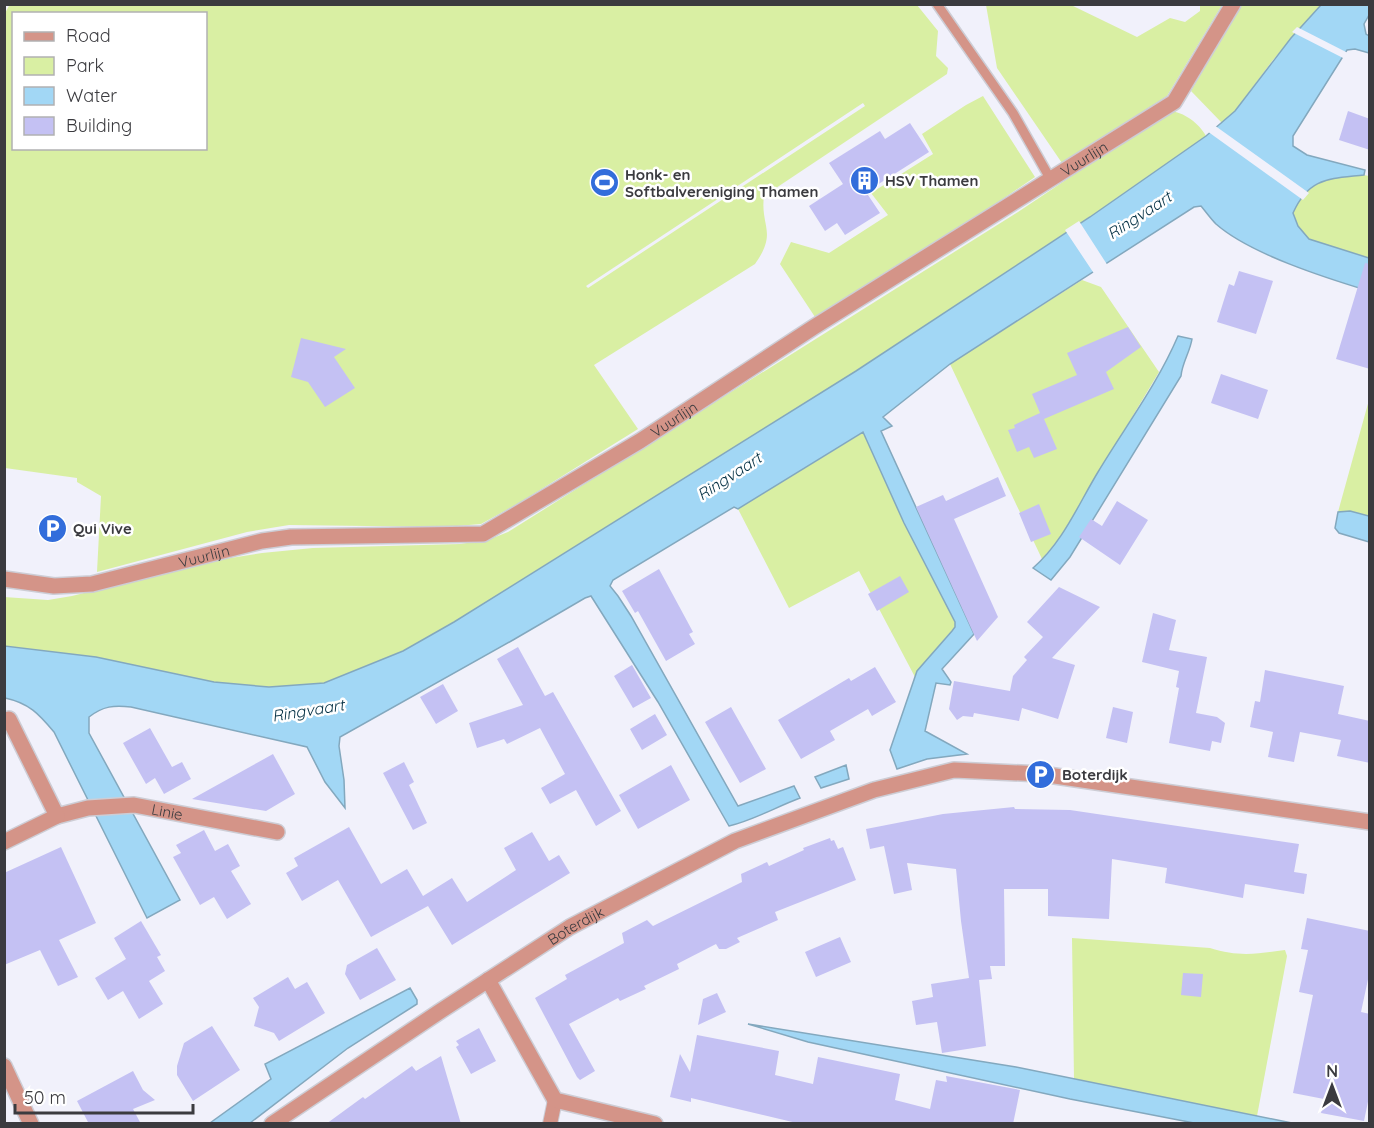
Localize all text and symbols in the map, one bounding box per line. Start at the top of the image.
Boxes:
legend [12,12,207,150]
text: Road [66,24,111,47]
text: Park [66,54,104,77]
text: Water [66,84,117,107]
text: Building [66,114,132,137]
street label: Vuurlijn [1057,136,1111,180]
building icon: HSV Thamen [848,164,880,196]
place label: Honk- en Softbalvereniging Thamen [625,165,818,201]
sports icon: Honk- en Softbalvereniging Thamen [588,167,620,199]
place label: HSV Thamen [885,171,978,190]
water label: Ringvaart [1103,186,1176,243]
street label: Vuurlijn [647,397,701,441]
water label: Ringvaart [693,447,766,504]
parking icon: Qui Vive [36,512,68,544]
place label: Qui Vive [73,519,132,538]
street label: Vuurlijn [176,540,232,571]
water label: Ringvaart [270,694,347,726]
parking icon: Boterdijk [1025,758,1057,790]
place label: Boterdijk [1062,765,1128,784]
street label: Linie [150,799,185,824]
street label: Boterdijk [544,902,607,949]
north arrow [1302,1056,1362,1116]
text: N [1326,1061,1338,1081]
scale bar [15,1077,194,1115]
text: 50 m [24,1086,66,1109]

